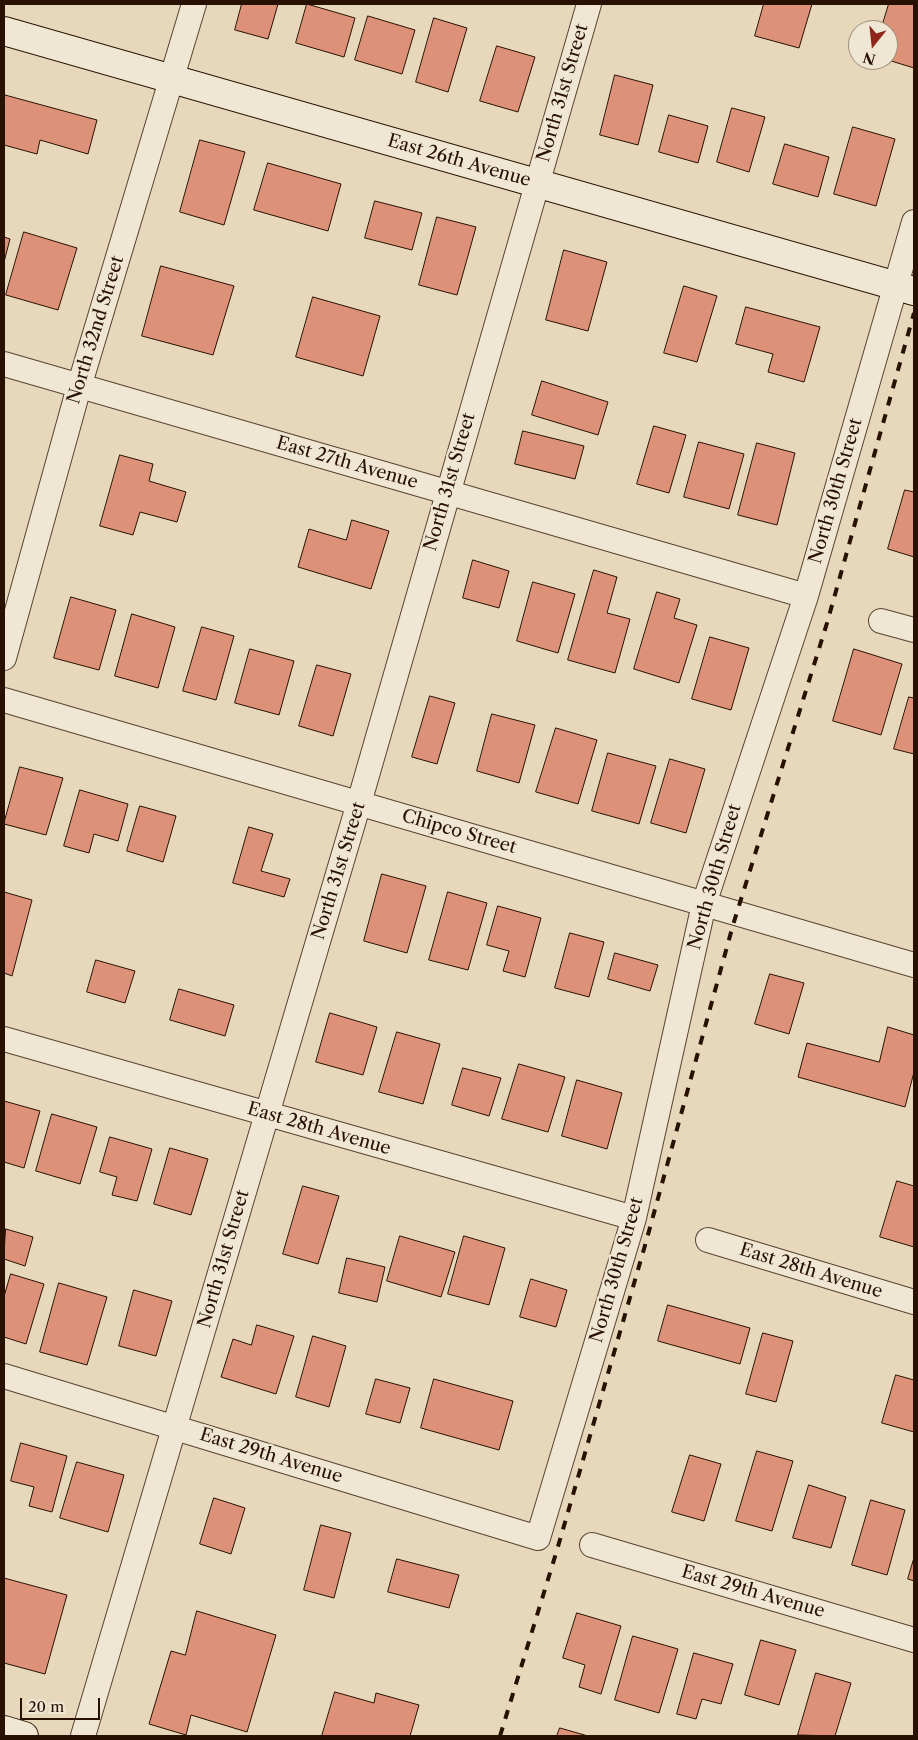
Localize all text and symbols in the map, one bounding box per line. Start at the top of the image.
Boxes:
north arrow [848,20,898,70]
street label: North 31st Street [533,21,593,165]
text: N [861,48,877,69]
street label: East 26th Avenue [385,130,533,192]
street label: North 32nd Street [63,253,129,407]
street label: North 31st Street [420,410,480,554]
street label: North 30th Street [805,416,867,566]
street label: East 27th Avenue [274,432,420,494]
street label: North 31st Street [308,800,370,942]
street label: North 30th Street [684,802,746,952]
street label: Chipco Street [399,805,519,859]
street label: East 28th Avenue [245,1098,393,1160]
street label: North 31st Street [194,1187,254,1331]
street label: North 30th Street [586,1195,648,1345]
street label: East 28th Avenue [737,1239,885,1303]
street label: East 29th Avenue [197,1424,345,1488]
street label: East 29th Avenue [679,1561,827,1623]
scale bar [22,1688,102,1720]
text: 20 m [28,1697,64,1716]

